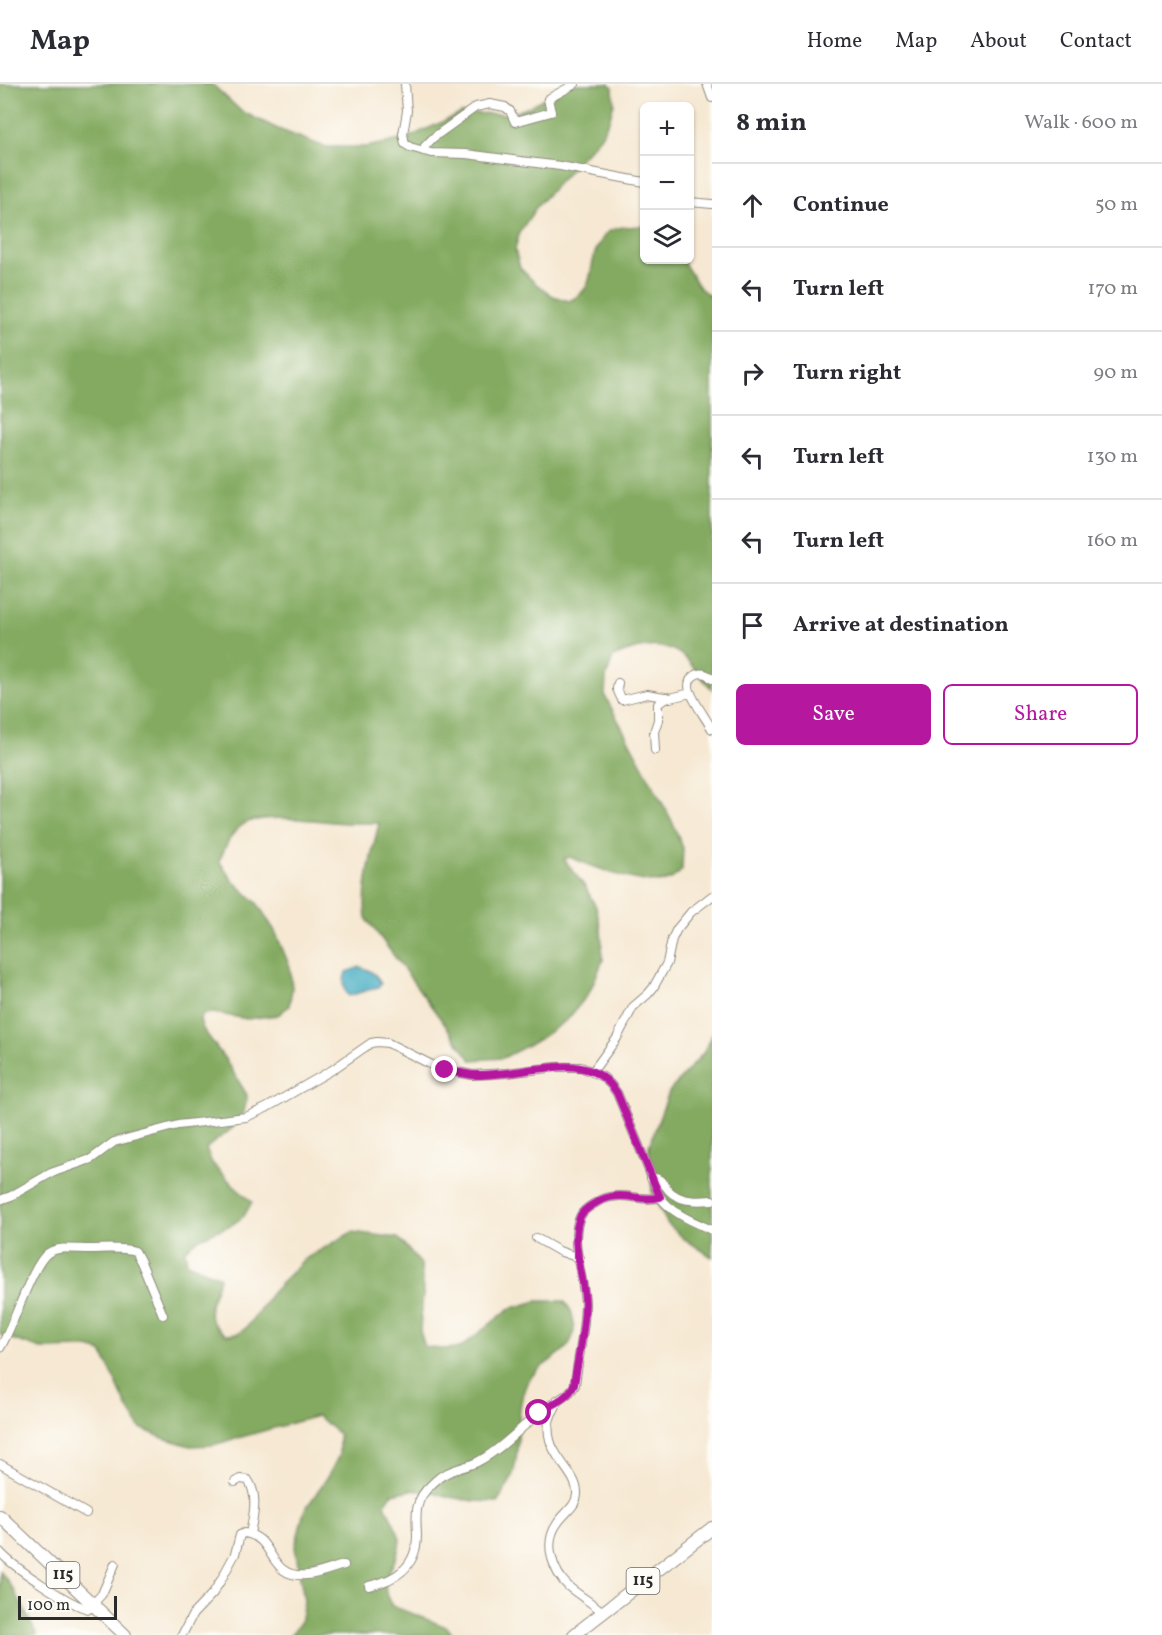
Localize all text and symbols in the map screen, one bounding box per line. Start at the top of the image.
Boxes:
text: Map [30,22,90,61]
text: Home [807,27,862,56]
text: Map [895,27,937,56]
text: About [970,27,1027,56]
text: Contact [1060,27,1132,56]
map controls [640,102,694,264]
button: + [640,102,694,156]
text: 8 min [736,105,807,141]
text: Walk · 600 m [1024,109,1138,137]
button: − [640,156,694,210]
icon: ahead [736,189,769,222]
text: Continue [793,190,889,221]
text: 50 m [1095,191,1138,219]
button: layers [640,210,694,264]
icon: left [736,273,769,306]
text: Turn left [793,274,884,305]
text: 170 m [1088,275,1138,303]
icon: right [736,357,769,390]
text: Turn right [793,358,901,389]
text: 90 m [1094,359,1138,387]
icon: left [736,441,769,474]
text: Turn left [793,442,884,473]
text: 130 m [1087,443,1138,471]
icon: left [736,525,769,558]
text: Turn left [793,526,884,557]
text: 160 m [1086,527,1138,555]
icon: arrive [736,609,769,642]
text: Arrive at destination [793,610,1009,641]
button: Save [736,684,931,745]
button: Share [943,684,1138,745]
route end [431,1056,457,1082]
route start [525,1399,551,1425]
road number: 115 [46,1562,80,1588]
road number: 115 [626,1568,660,1594]
scale bar [18,1593,117,1620]
text: 100 m [27,1595,70,1617]

